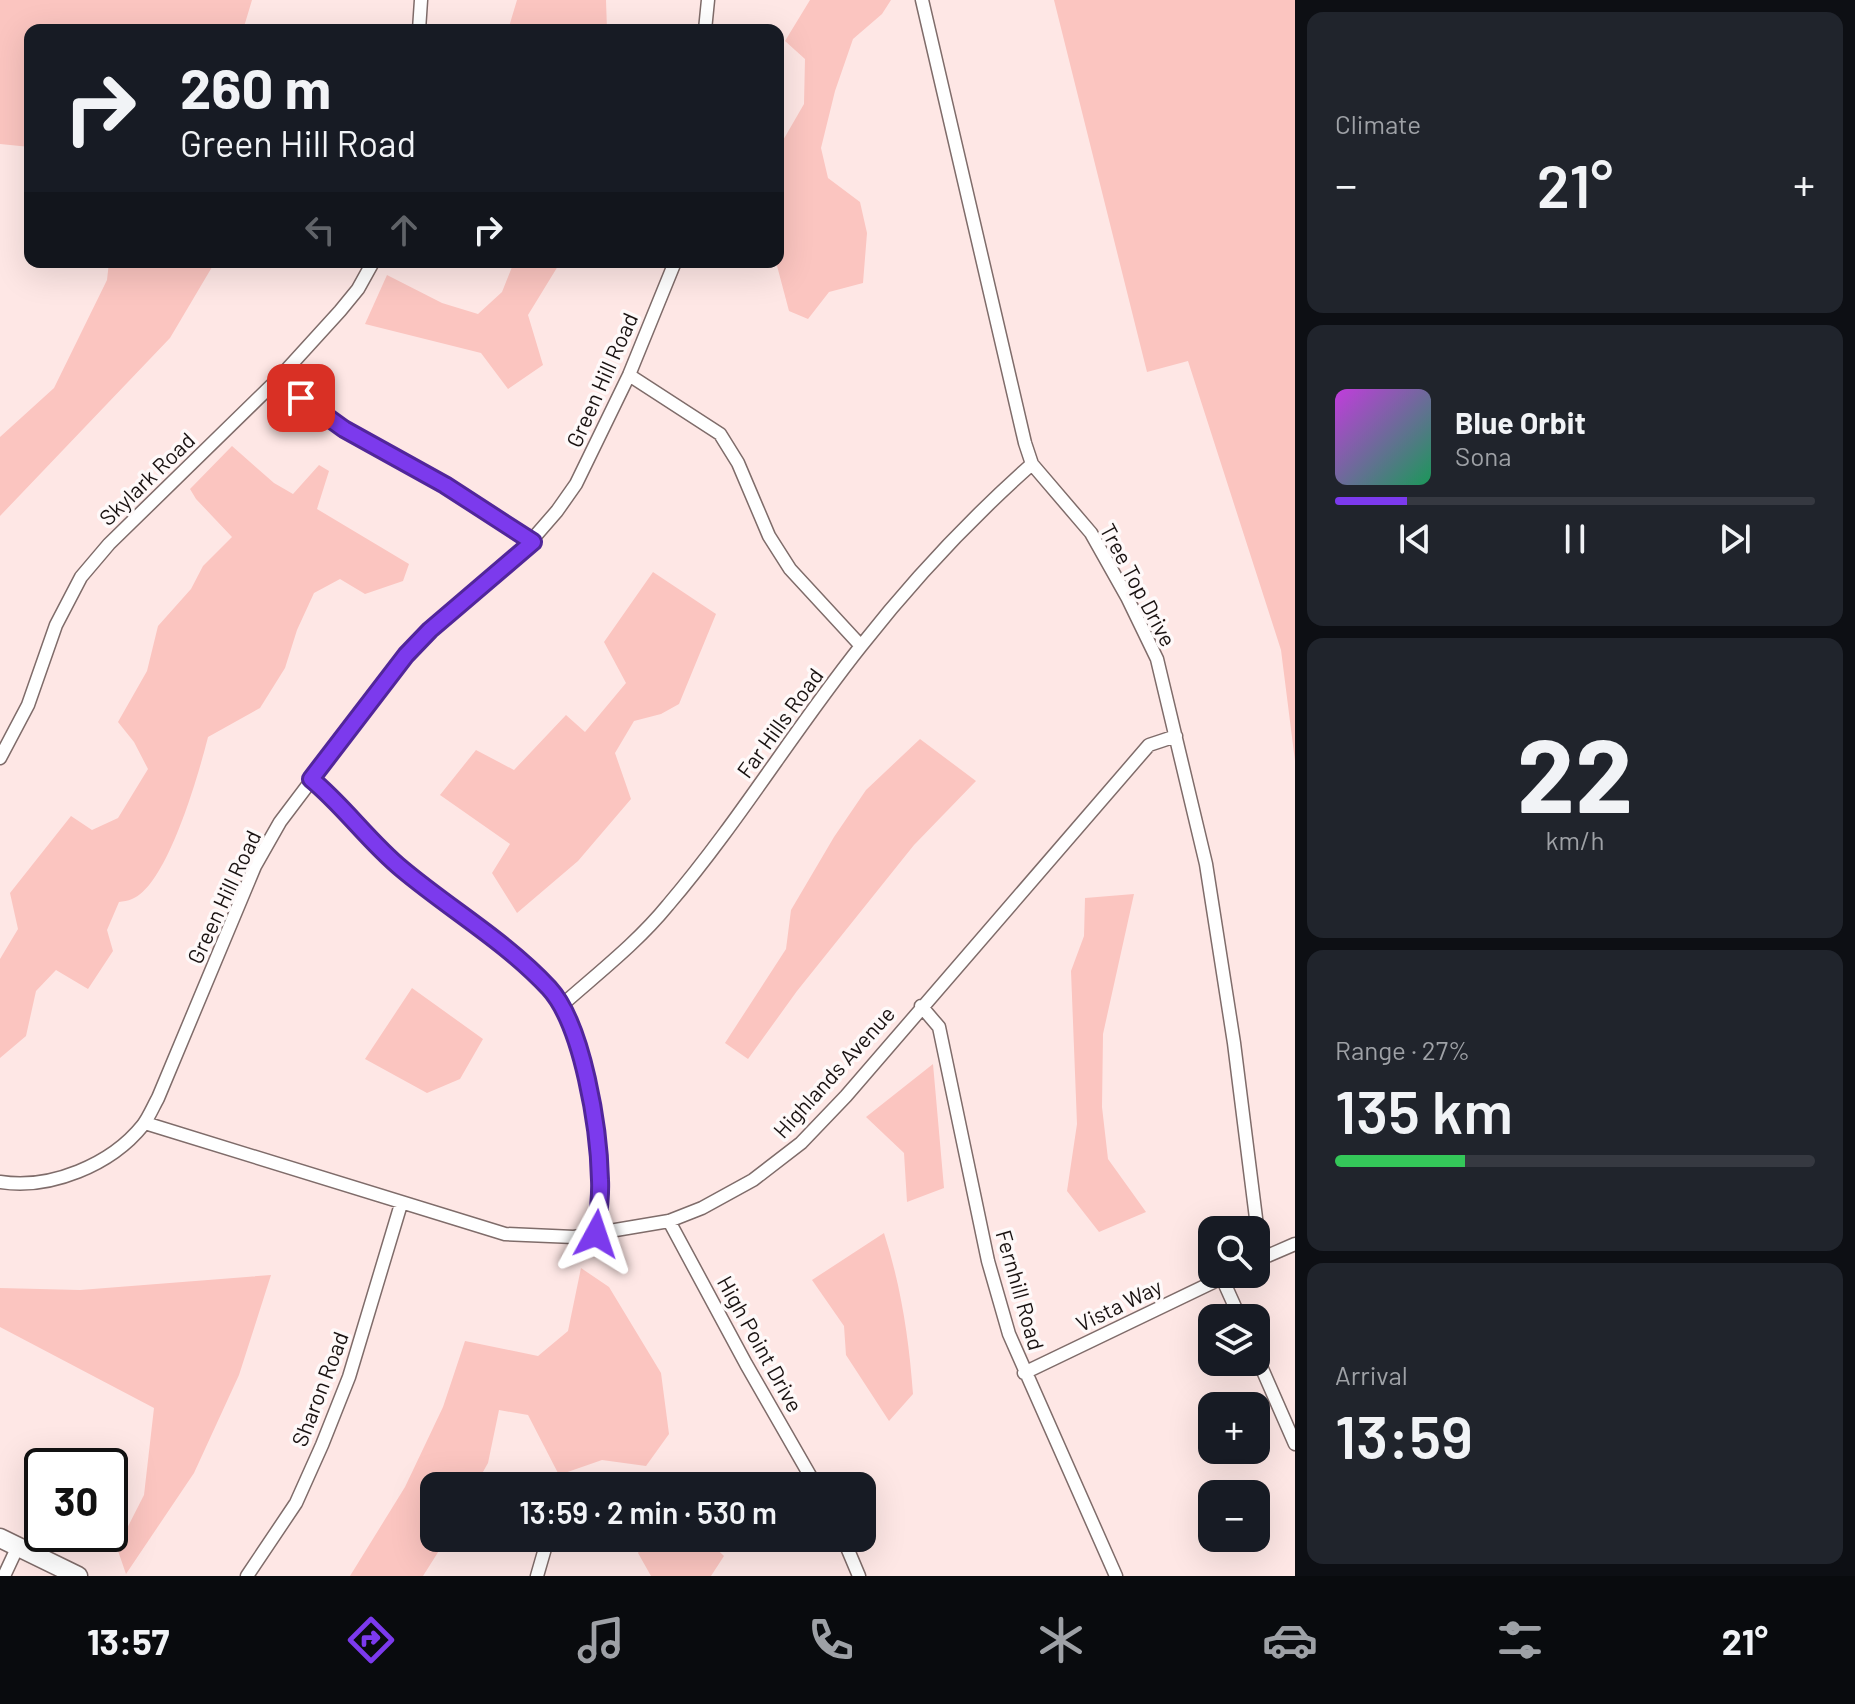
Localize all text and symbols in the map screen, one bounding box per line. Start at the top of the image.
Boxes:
text: 260 m [180,53,331,120]
icon: right [48,56,152,160]
text: Climate [1335,108,1421,139]
text: Green Hill Road [180,121,416,164]
text: 21° [1537,148,1613,220]
text: − [1335,157,1357,210]
text: + [1793,157,1815,210]
icon: left [298,208,342,252]
icon: ahead [382,208,426,252]
icon: right [466,208,510,252]
street label: Green Hill Road [560,308,642,451]
pin [267,364,335,432]
icon: arrive [279,376,323,420]
text: Blue Orbit [1455,404,1586,440]
street label: Skylark Road [93,426,199,530]
text: Sona [1455,440,1512,471]
icon: previous [1393,517,1437,561]
icon: pause [1553,517,1597,561]
icon: next [1713,517,1757,561]
street label: Tree Top Drive [1096,519,1182,651]
street label: Far Hills Road [731,663,828,782]
text: 22 [1517,709,1633,834]
text: km/h [1546,824,1604,855]
street label: Green Hill Road [181,826,265,967]
street label: Highlands Avenue [767,1000,899,1143]
text: Range · 27% [1335,1034,1470,1065]
text: 135 km [1335,1074,1513,1146]
position arrow [554,1192,638,1276]
map controls [1198,1216,1270,1552]
button: search [1198,1216,1270,1288]
street label: Fernhill Road [991,1227,1051,1353]
street label: High Point Drive [713,1271,809,1416]
street label: Vista Way [1071,1272,1166,1336]
button: layers [1198,1304,1270,1376]
street label: Sharon Road [285,1328,353,1450]
text: Arrival [1335,1359,1408,1390]
button: + [1198,1392,1270,1464]
text: 13:59 [1335,1399,1473,1471]
speed limit sign: 30 [24,1448,128,1552]
button: − [1198,1480,1270,1552]
text: 13:59 · 2 min · 530 m [519,1494,777,1530]
icon: directions [343,1612,399,1668]
icon: music [573,1612,629,1668]
icon: phone [803,1612,859,1668]
icon: climate [1033,1612,1089,1668]
icon: car [1262,1612,1318,1668]
icon: filters [1492,1612,1548,1668]
text: 13:57 [87,1619,169,1662]
text: 21° [1722,1619,1768,1662]

